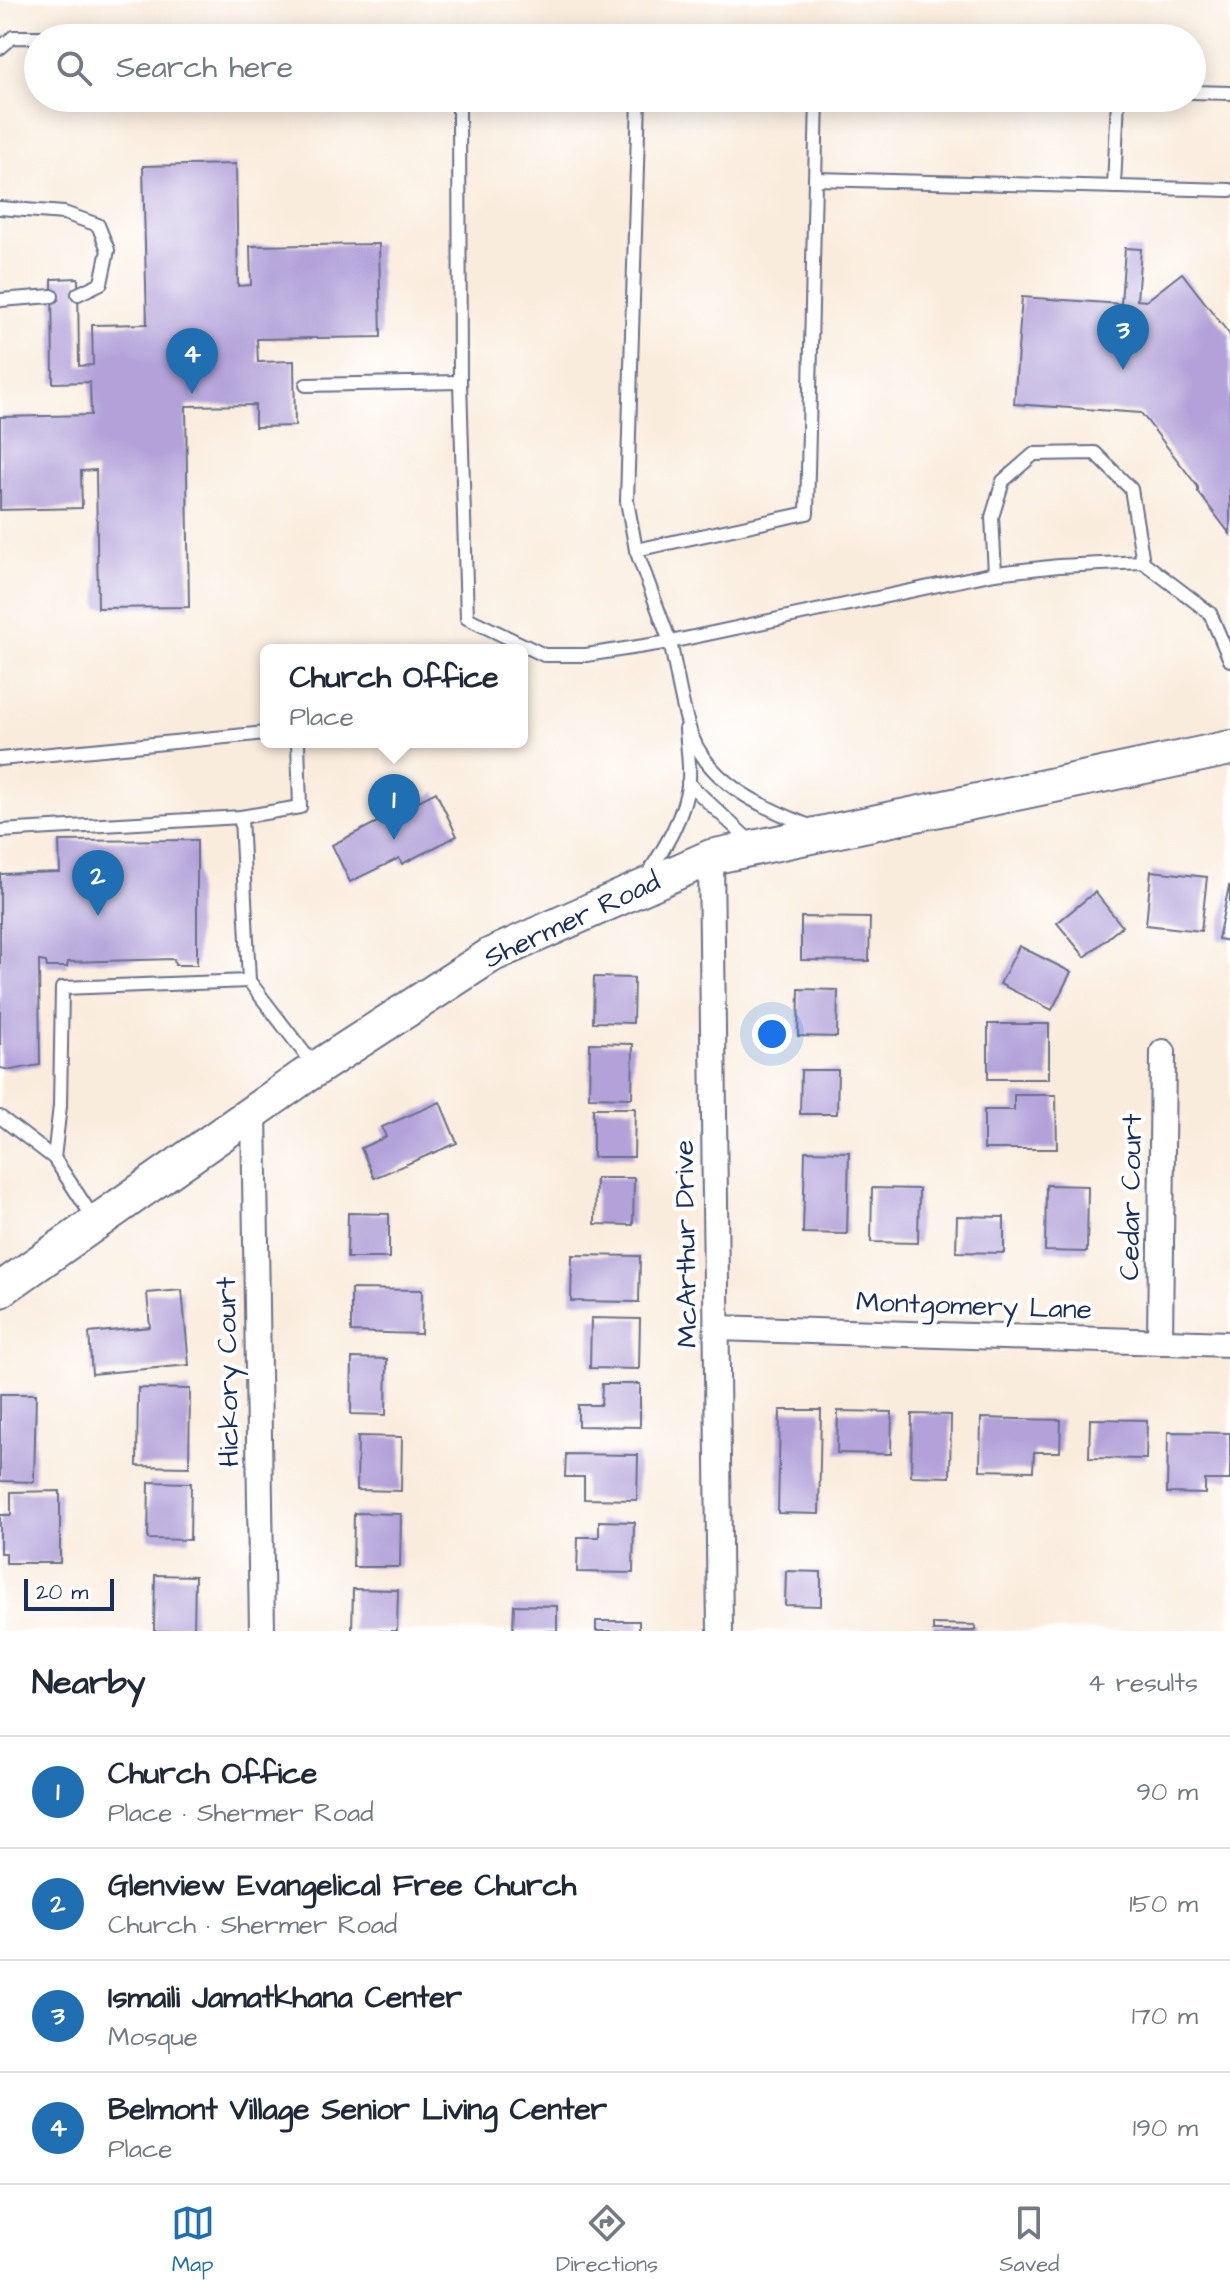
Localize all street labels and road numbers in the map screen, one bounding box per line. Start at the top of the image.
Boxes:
street label: Shermer Road [477,862,667,978]
street label: Cedar Court [1110,1113,1152,1281]
street label: McArthur Drive [665,1140,707,1348]
street label: Hickory Court [207,1276,251,1468]
street label: Montgomery Lane [855,1282,1093,1332]

